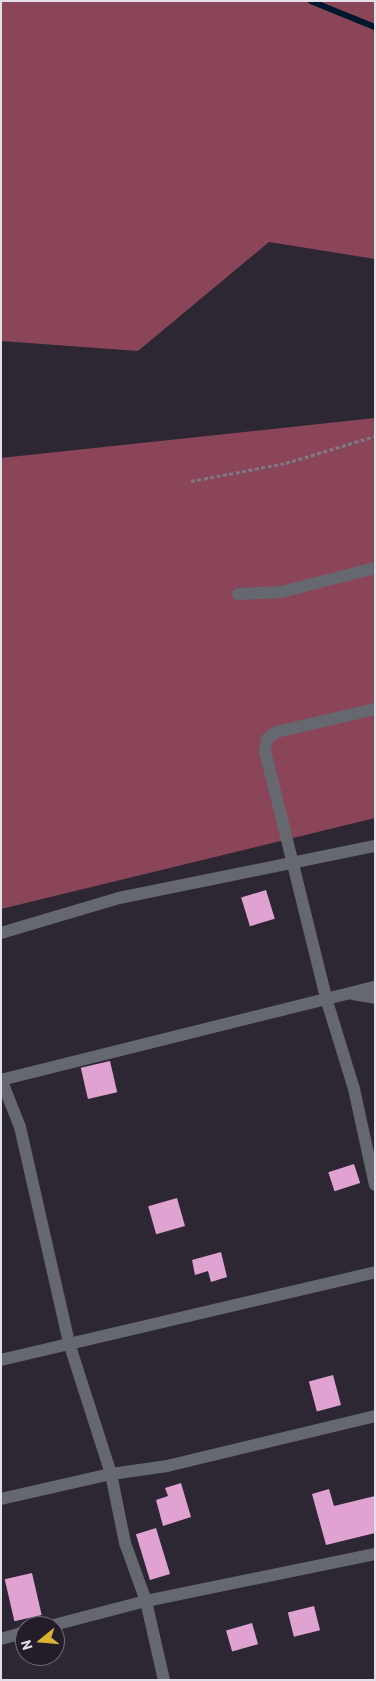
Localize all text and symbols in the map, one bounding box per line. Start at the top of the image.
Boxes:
north arrow [15,1616,65,1666]
text: N [17,1638,36,1652]

